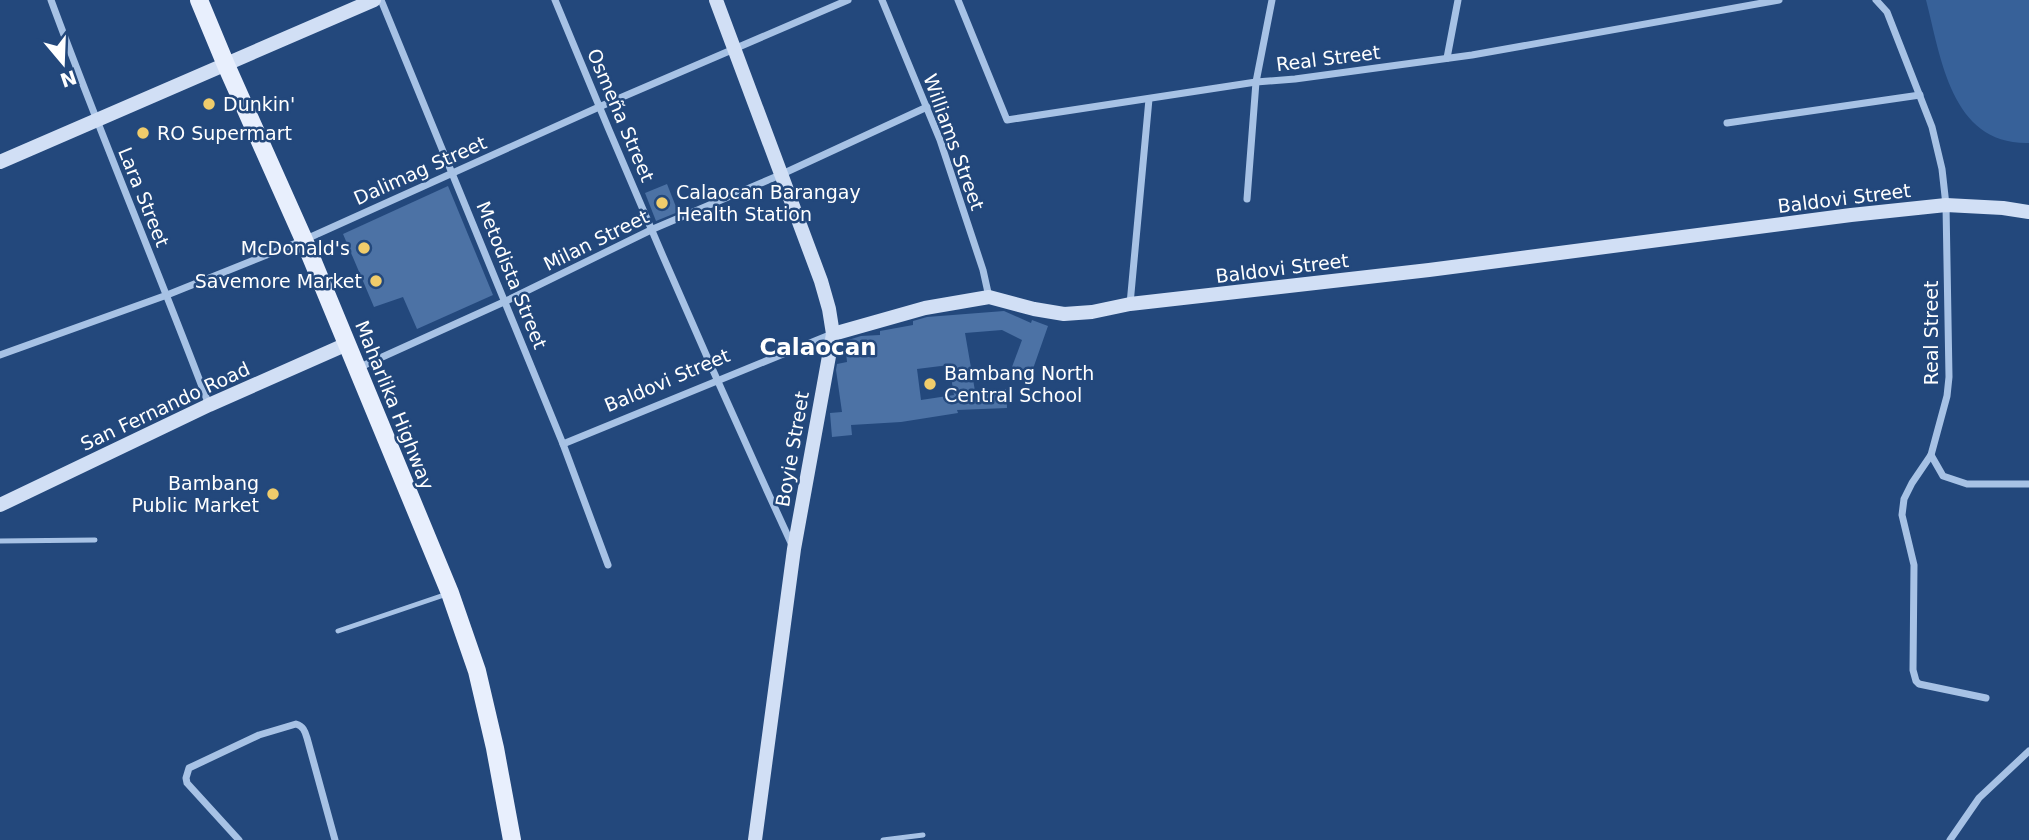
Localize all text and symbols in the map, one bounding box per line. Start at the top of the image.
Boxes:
north arrow [28,28,98,98]
street label: Real Street [1275,41,1381,75]
street label: Osmeña Street [583,45,659,185]
text: N [57,66,80,92]
street label: Williams Street [919,71,989,213]
place label: Dunkin' [223,93,295,115]
marker: Dunkin' [201,96,217,112]
place label: RO Supermart [157,122,292,144]
marker: RO Supermart [135,125,151,141]
street label: Dalimag Street [350,131,490,209]
street label: Lara Street [114,144,174,250]
street label: Baldovi Street [1776,179,1912,217]
place label: Calaocan Barangay Health Station [676,181,861,225]
marker: Calaocan Barangay Health Station [654,195,670,211]
street label: Metodista Street [472,198,552,352]
street label: Milan Street [540,205,652,275]
place label: McDonald's [241,237,350,259]
marker: McDonald's [356,240,372,256]
street label: Baldovi Street [1214,249,1350,287]
place label: Savemore Market [195,270,362,292]
marker: Savemore Market [368,273,384,289]
street label: Real Street [1920,281,1942,385]
street label: Maharlika Highway [351,317,439,493]
district label: Calaocan [759,334,877,360]
street label: Baldovi Street [601,344,733,416]
street label: San Fernando Road [77,357,253,455]
place label: Bambang North Central School [944,362,1094,406]
marker: Bambang North Central School [922,376,938,392]
street label: Boyie Street [771,390,813,508]
place label: Bambang Public Market [131,472,259,516]
marker: Bambang Public Market [265,486,281,502]

